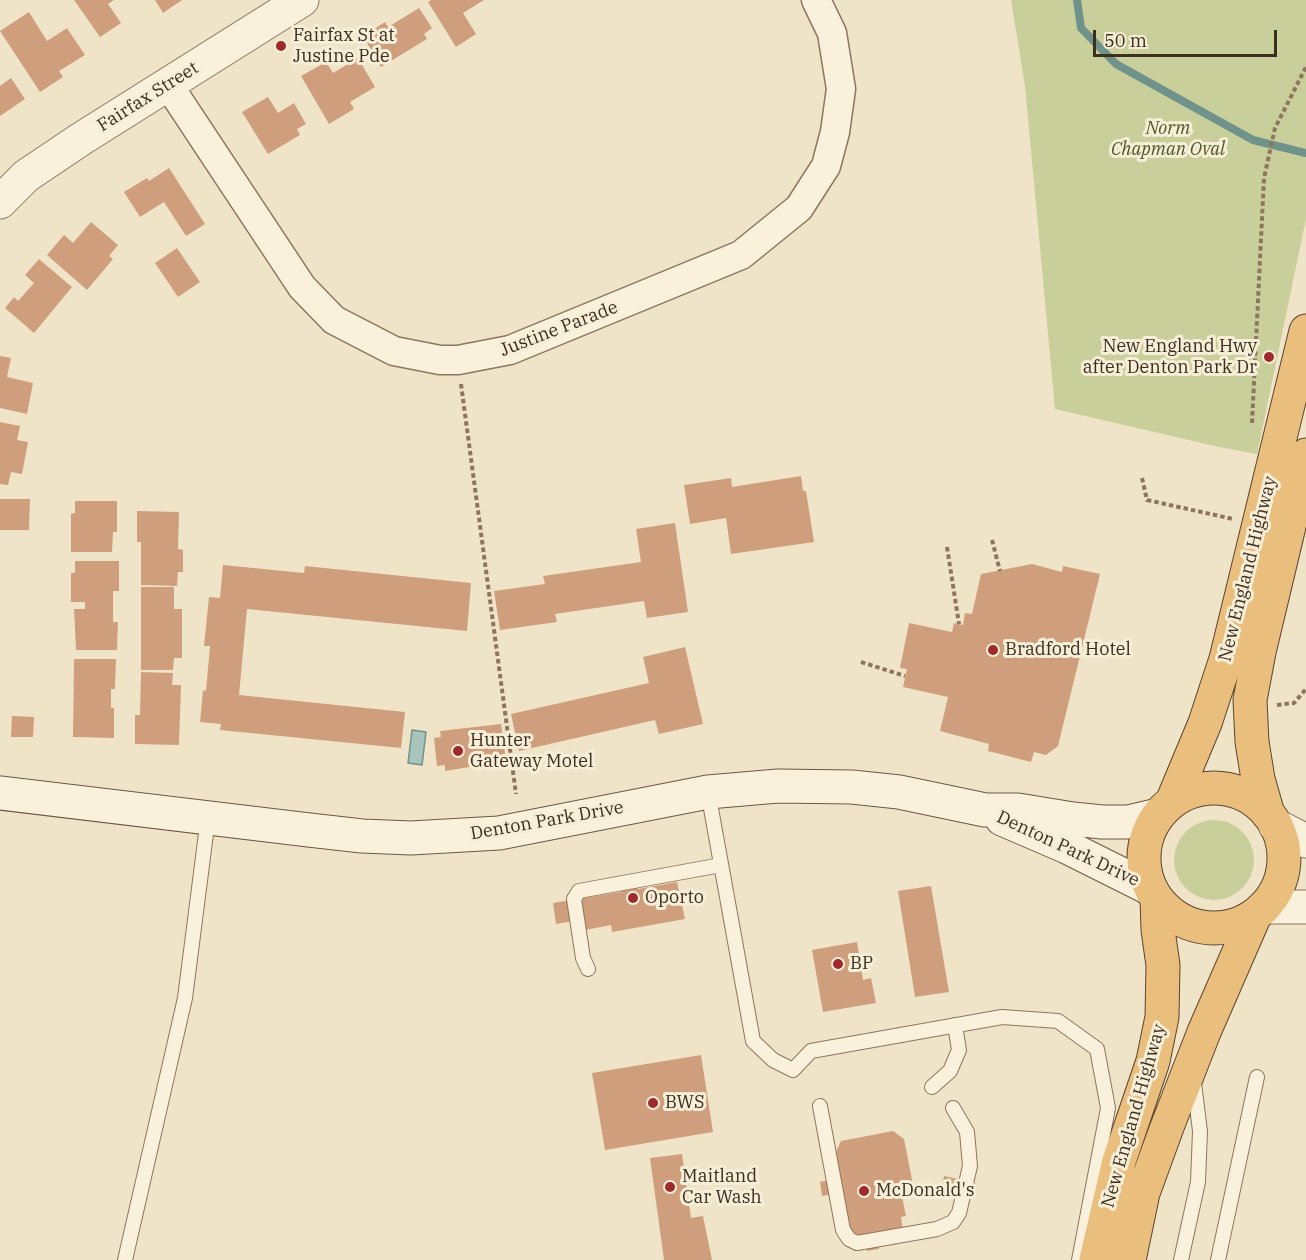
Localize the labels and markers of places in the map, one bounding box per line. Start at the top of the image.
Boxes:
place label: Fairfax St at Justine Pde [293,25,395,68]
marker: Fairfax St at Justine Pde [274,39,288,53]
place label: New England Hwy after Denton Park Dr [1083,336,1257,378]
marker: New England Hwy after Denton Park Dr [1262,350,1276,364]
place label: Bradford Hotel [1005,639,1131,661]
marker: Bradford Hotel [986,643,1000,657]
place label: Hunter Gateway Motel [470,730,593,772]
marker: Hunter Gateway Motel [451,744,465,758]
place label: Oporto [645,887,704,909]
marker: Oporto [626,891,640,905]
place label: BP [850,953,873,975]
marker: BP [831,957,845,971]
place label: BWS [665,1092,705,1114]
marker: BWS [646,1096,660,1110]
place label: Maitland Car Wash [682,1166,762,1208]
marker: Maitland Car Wash [663,1180,677,1194]
place label: McDonald's [876,1180,975,1202]
marker: McDonald's [857,1184,871,1198]

